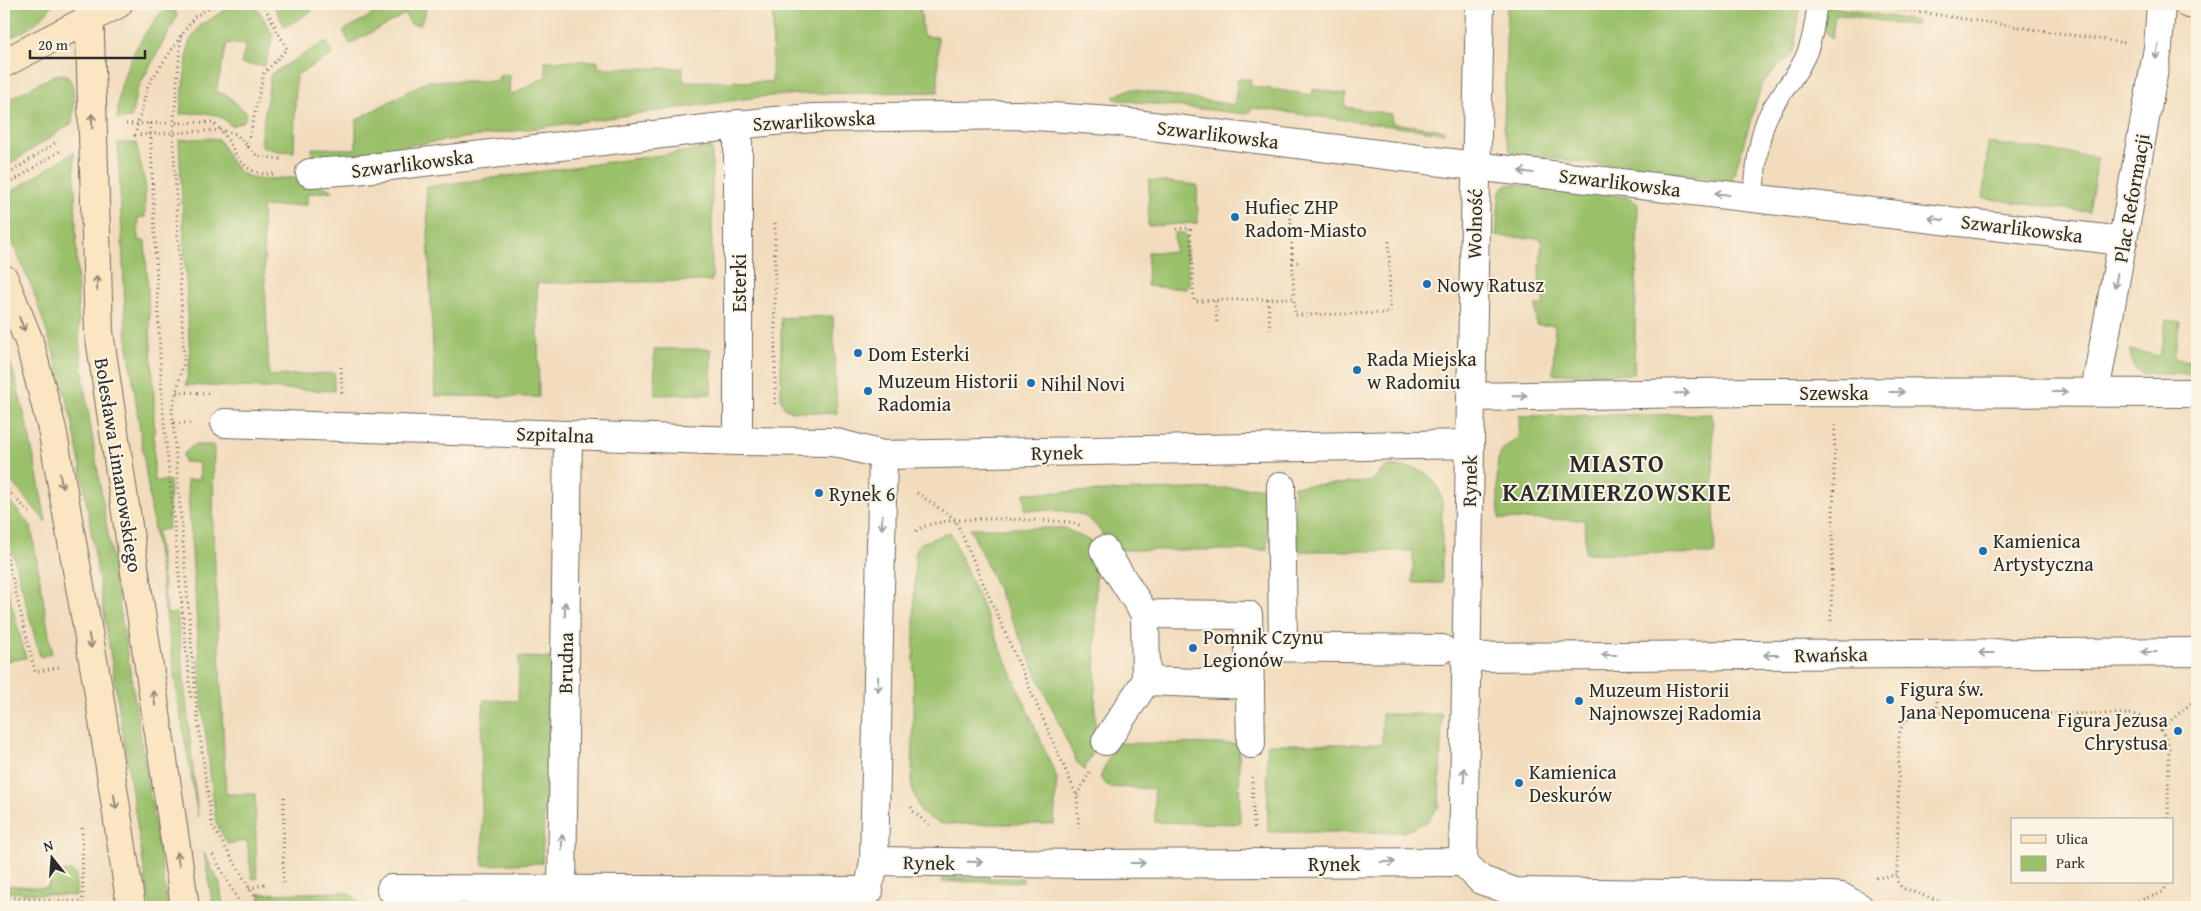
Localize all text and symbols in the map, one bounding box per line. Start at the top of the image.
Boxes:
scale bar [30,28,145,60]
text: 20 m [38,34,69,55]
one-way arrow [2151,44,2161,60]
street label: Szwarlikowska [752,102,877,138]
street label: Szwarlikowska [1155,112,1281,156]
one-way arrow [87,113,97,130]
street label: Plac Reformacji [2105,131,2157,265]
street label: Szwarlikowska [349,141,475,185]
street label: Szwarlikowska [1557,160,1683,204]
one-way arrow [1519,167,1535,177]
street label: Wolność [1459,188,1489,259]
one-way arrow [1715,189,1731,199]
place label: Hufiec ZHP Radom-Miasto [1245,192,1367,244]
street label: Szwarlikowska [1959,206,2085,250]
marker: Hufiec ZHP Radom-Miasto [1229,211,1241,223]
one-way arrow [1928,214,1944,224]
street label: Esterki [724,253,753,312]
place label: Nowy Ratusz [1437,270,1544,299]
one-way arrow [2111,273,2120,289]
one-way arrow [92,276,102,292]
marker: Nowy Ratusz [1421,278,1433,290]
one-way arrow [18,316,27,331]
place label: Dom Esterki [868,339,970,368]
place label: Rada Miejska w Radomiu [1367,344,1477,396]
marker: Dom Esterki [852,347,864,359]
street label: Bolesława Limanowskiego [88,356,150,574]
marker: Rada Miejska w Radomiu [1351,364,1363,376]
place label: Muzeum Historii Radomia [878,366,1019,418]
place label: Nihil Novi [1041,369,1125,398]
marker: Nihil Novi [1025,377,1037,389]
street label: Szewska [1799,378,1869,407]
marker: Muzeum Historii Radomia [862,385,874,397]
one-way arrow [1888,387,1905,397]
one-way arrow [2051,387,2067,397]
one-way arrow [1674,388,1690,398]
one-way arrow [1511,391,1527,400]
street label: Szpitalna [516,418,595,450]
street label: Rynek [1031,437,1084,467]
district label: MIASTO KAZIMIERZOWSKIE [1502,445,1732,510]
street label: Rynek [1454,454,1484,507]
one-way arrow [57,473,67,489]
place label: Rynek 6 [829,479,895,508]
marker: Rynek 6 [813,487,825,499]
one-way arrow [877,513,886,529]
place label: Kamienica Artystyczna [1993,526,2094,578]
marker: Kamienica Artystyczna [1977,545,1989,557]
one-way arrow [561,601,570,617]
place label: Pomnik Czynu Legionów [1203,622,1324,674]
street label: Brudna [550,631,580,694]
one-way arrow [86,633,95,649]
street label: Rwańska [1794,639,1869,669]
marker: Pomnik Czynu Legionów [1187,642,1199,654]
one-way arrow [2141,647,2157,657]
one-way arrow [1978,648,1994,658]
one-way arrow [1601,650,1617,660]
one-way arrow [1763,650,1779,659]
place label: Figura św. Jana Nepomucena [1897,674,2051,726]
place label: Muzeum Historii Najnowszej Radomia [1589,675,1762,727]
one-way arrow [873,676,883,692]
one-way arrow [148,691,158,707]
marker: Figura św. Jana Nepomucena [1884,694,1896,706]
marker: Muzeum Historii Najnowszej Radomia [1573,695,1585,707]
place label: Figura Jezusa Chrystusa [2057,705,2169,757]
marker: Figura Jezusa Chrystusa [2172,725,2184,737]
place label: Kamienica Deskurów [1529,757,1617,809]
one-way arrow [1459,767,1469,784]
marker: Kamienica Deskurów [1513,777,1525,789]
one-way arrow [111,793,121,809]
legend [2011,818,2174,884]
text: Ulica [2056,828,2088,849]
north arrow [28,834,78,884]
text: N [41,834,56,856]
one-way arrow [558,834,567,850]
street label: Rynek [903,847,956,877]
street label: Rynek [1308,849,1361,878]
one-way arrow [173,851,183,867]
text: Park [2056,852,2085,873]
one-way arrow [1380,857,1396,867]
one-way arrow [967,858,983,867]
one-way arrow [1130,858,1146,868]

